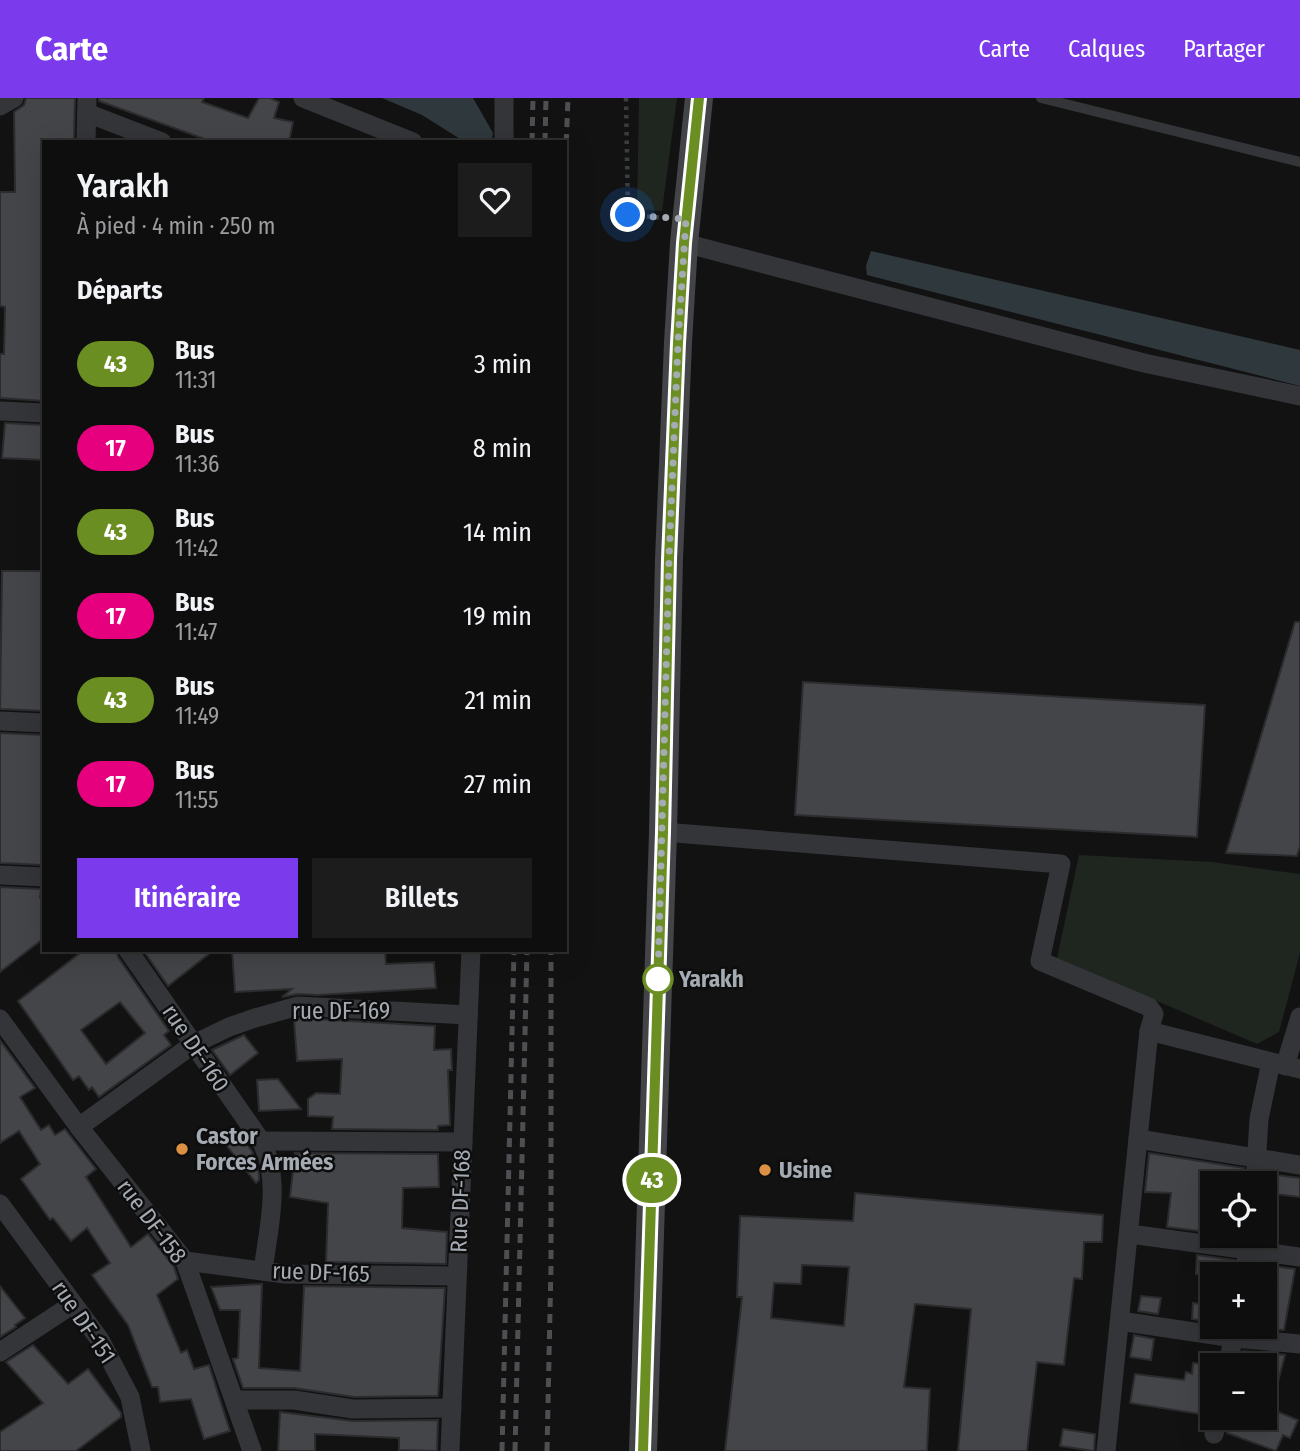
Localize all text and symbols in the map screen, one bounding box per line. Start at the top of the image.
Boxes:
text: Carte [35,29,108,69]
text: Carte [979,35,1030,63]
text: Calques [1068,35,1145,63]
text: Partager [1183,35,1265,63]
button: heart [458,163,532,237]
text: Yarakh [77,166,169,206]
your location [610,197,645,232]
text: À pied · 4 min · 250 m [77,212,276,240]
text: Départs [77,275,163,306]
text: Bus [175,335,214,366]
text: 3 min [474,349,532,380]
text: 43 [104,350,127,378]
text: 11:31 [175,366,217,394]
text: Bus [175,419,214,450]
text: 8 min [473,433,532,464]
text: 17 [105,434,126,462]
text: 11:36 [175,450,219,478]
text: Bus [175,503,214,534]
text: 14 min [463,517,532,548]
text: 43 [104,518,127,546]
text: 11:42 [175,534,218,562]
text: Bus [175,587,214,618]
text: 19 min [463,601,532,632]
text: 17 [105,602,126,630]
text: 11:47 [175,618,217,646]
text: Bus [175,671,214,702]
text: 21 min [465,685,532,716]
text: 43 [104,686,127,714]
text: 11:49 [175,702,219,730]
text: Bus [175,755,214,786]
text: 27 min [464,769,532,800]
text: 17 [105,770,126,798]
text: 11:55 [175,786,219,814]
button: Itinéraire [77,858,298,938]
button: Billets [312,858,532,938]
marker: Yarakh [643,964,673,994]
place label: Yarakh [678,965,744,993]
street label: rue DF-169 [292,997,390,1025]
street label: rue DF-160 [157,999,235,1097]
place label: Castor Forces Armées [196,1122,333,1176]
marker: Castor Forces Armées [174,1141,190,1157]
street label: Rue DF-168 [444,1149,476,1253]
place label: Usine [779,1156,832,1184]
line badge: 43 [620,1157,684,1203]
marker: Usine [757,1162,773,1178]
text: 43 [640,1166,664,1194]
map controls [1200,1171,1277,1430]
button: locate [1200,1171,1277,1248]
street label: rue DF-158 [111,1173,193,1269]
street label: rue DF-165 [272,1256,370,1288]
button: + [1200,1262,1277,1339]
street label: rue DF-151 [46,1275,122,1369]
button: − [1200,1353,1277,1430]

